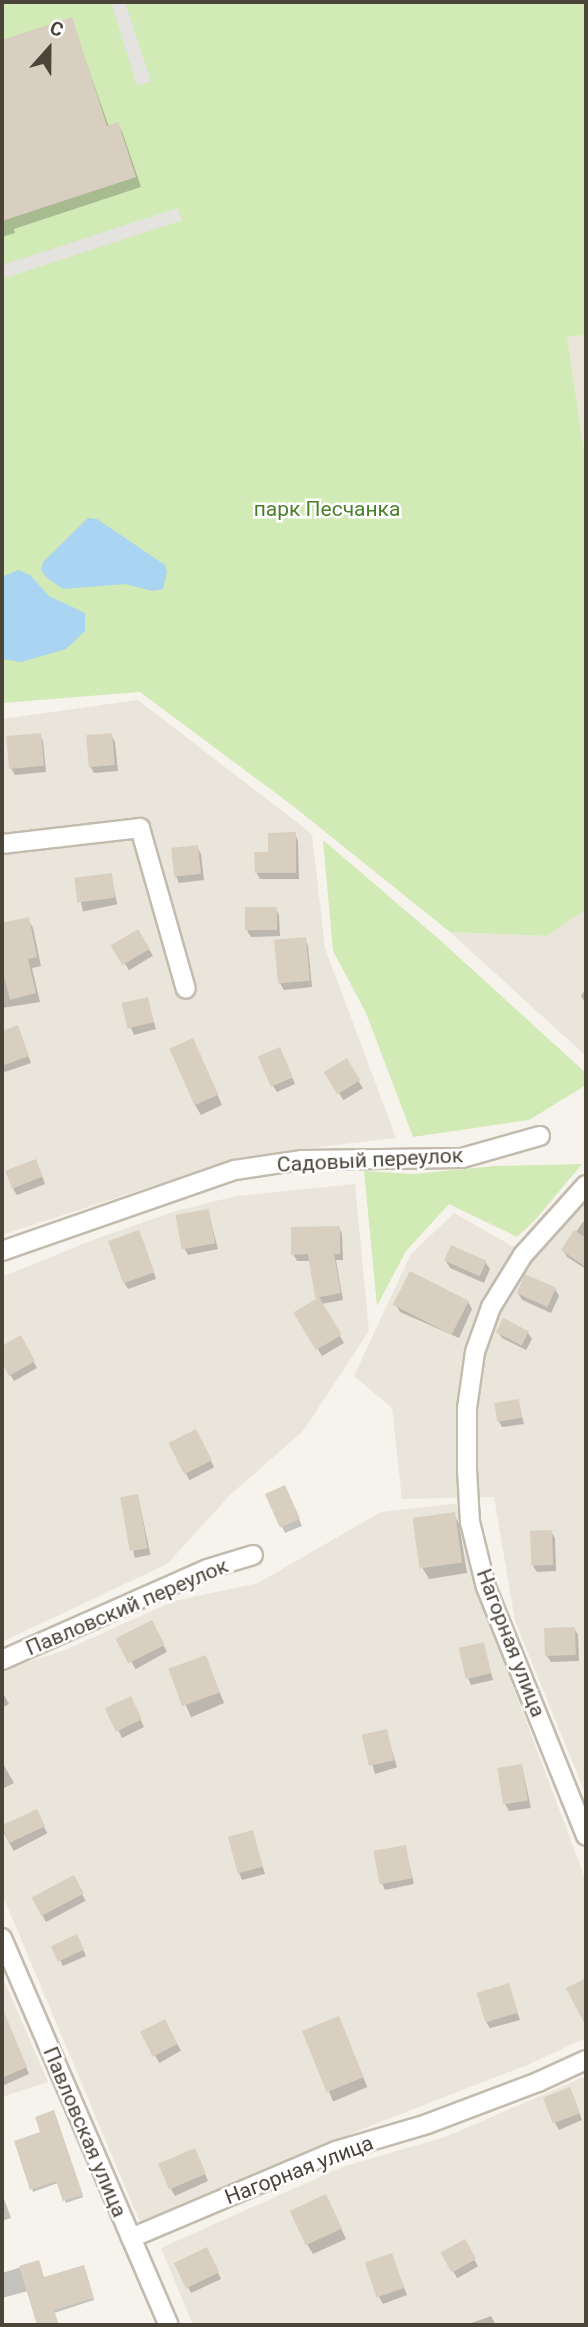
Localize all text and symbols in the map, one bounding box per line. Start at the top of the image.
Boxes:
north arrow [14,14,84,84]
text: С [47,16,67,42]
park label: парк Песчанка [254,496,400,522]
street label: Садовый переулок [276,1143,464,1177]
street label: Павловский переулок [22,1553,232,1661]
street label: Нагорная улица [471,1565,551,1721]
street label: Павловская улица [38,2043,132,2221]
street label: Нагорная улица [221,2130,377,2210]

